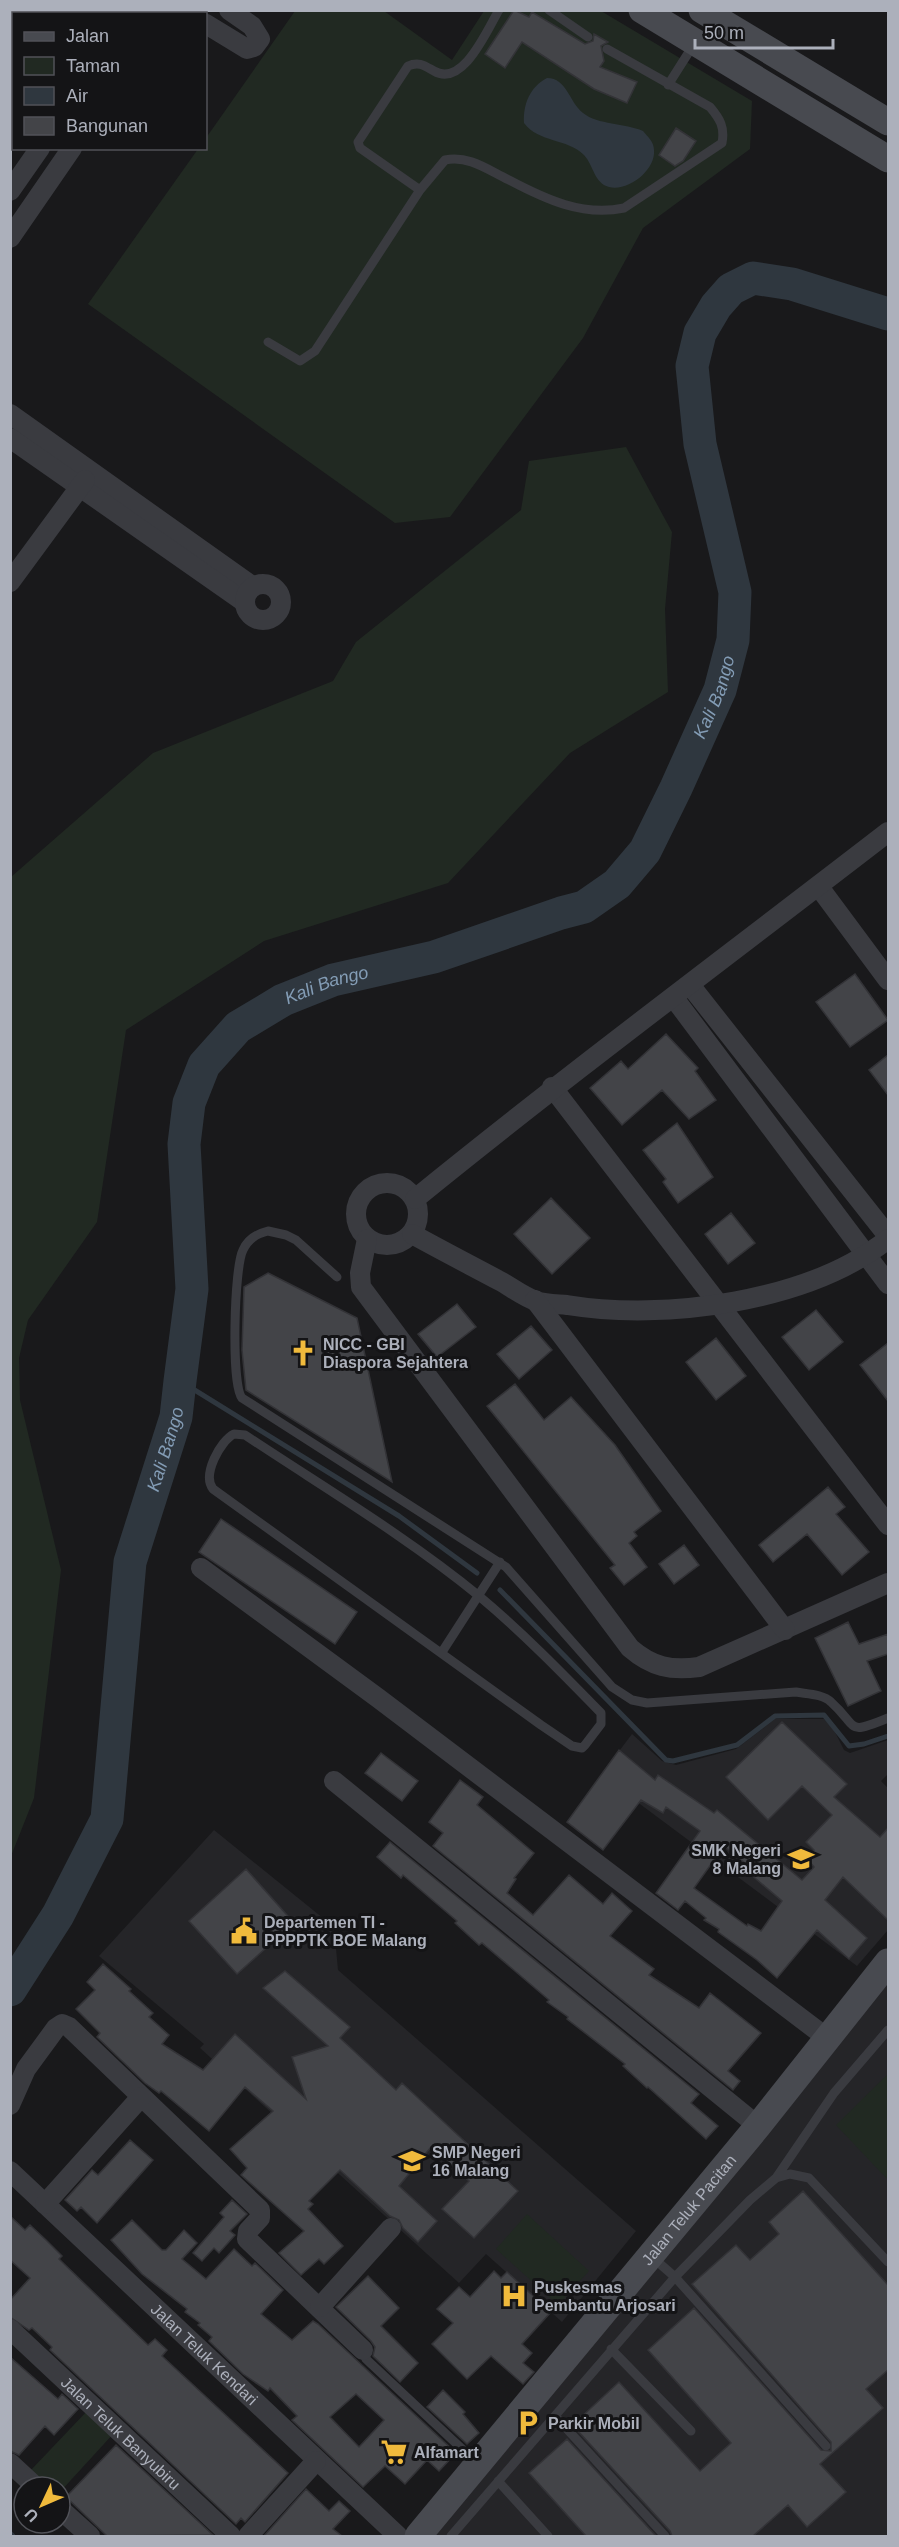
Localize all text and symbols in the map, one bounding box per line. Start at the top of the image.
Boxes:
legend [12,12,207,150]
scale bar [695,12,833,50]
text: 50 m [704,23,744,43]
text: Jalan [66,26,109,46]
text: Taman [66,56,120,76]
text: Air [66,86,88,106]
text: Bangunan [66,116,148,136]
water label: Kali Bango [690,654,738,742]
water label: Kali Bango [282,962,370,1008]
place label: NICC - GBI Diaspora Sejahtera [323,1336,468,1371]
church icon: NICC - GBI Diaspora Sejahtera [288,1338,318,1368]
water label: Kali Bango [143,1406,187,1494]
place label: SMK Negeri 8 Malang [691,1842,781,1877]
school or university icon: SMK Negeri 8 Malang [786,1844,816,1874]
place label: Departemen TI - PPPPTK BOE Malang [264,1914,427,1949]
public building icon: Departemen TI - PPPPTK BOE Malang [229,1916,259,1946]
place label: SMP Negeri 16 Malang [432,2144,521,2179]
school or university icon: SMP Negeri 16 Malang [397,2146,427,2176]
street label: Jalan Teluk Pacitan [639,2152,740,2268]
place label: Puskesmas Pembantu Arjosari [534,2279,676,2314]
hospital icon: Puskesmas Pembantu Arjosari [499,2281,529,2311]
street label: Jalan Teluk Kendari [148,2300,261,2408]
street label: Jalan Teluk Banyubiru [58,2374,183,2493]
parking icon: Parkir Mobil [513,2408,543,2438]
place label: Parkir Mobil [548,2415,640,2432]
supermarket icon: Alfamart [379,2437,409,2467]
place label: Alfamart [414,2444,480,2461]
north arrow [12,2475,72,2535]
text: U [21,2505,42,2525]

